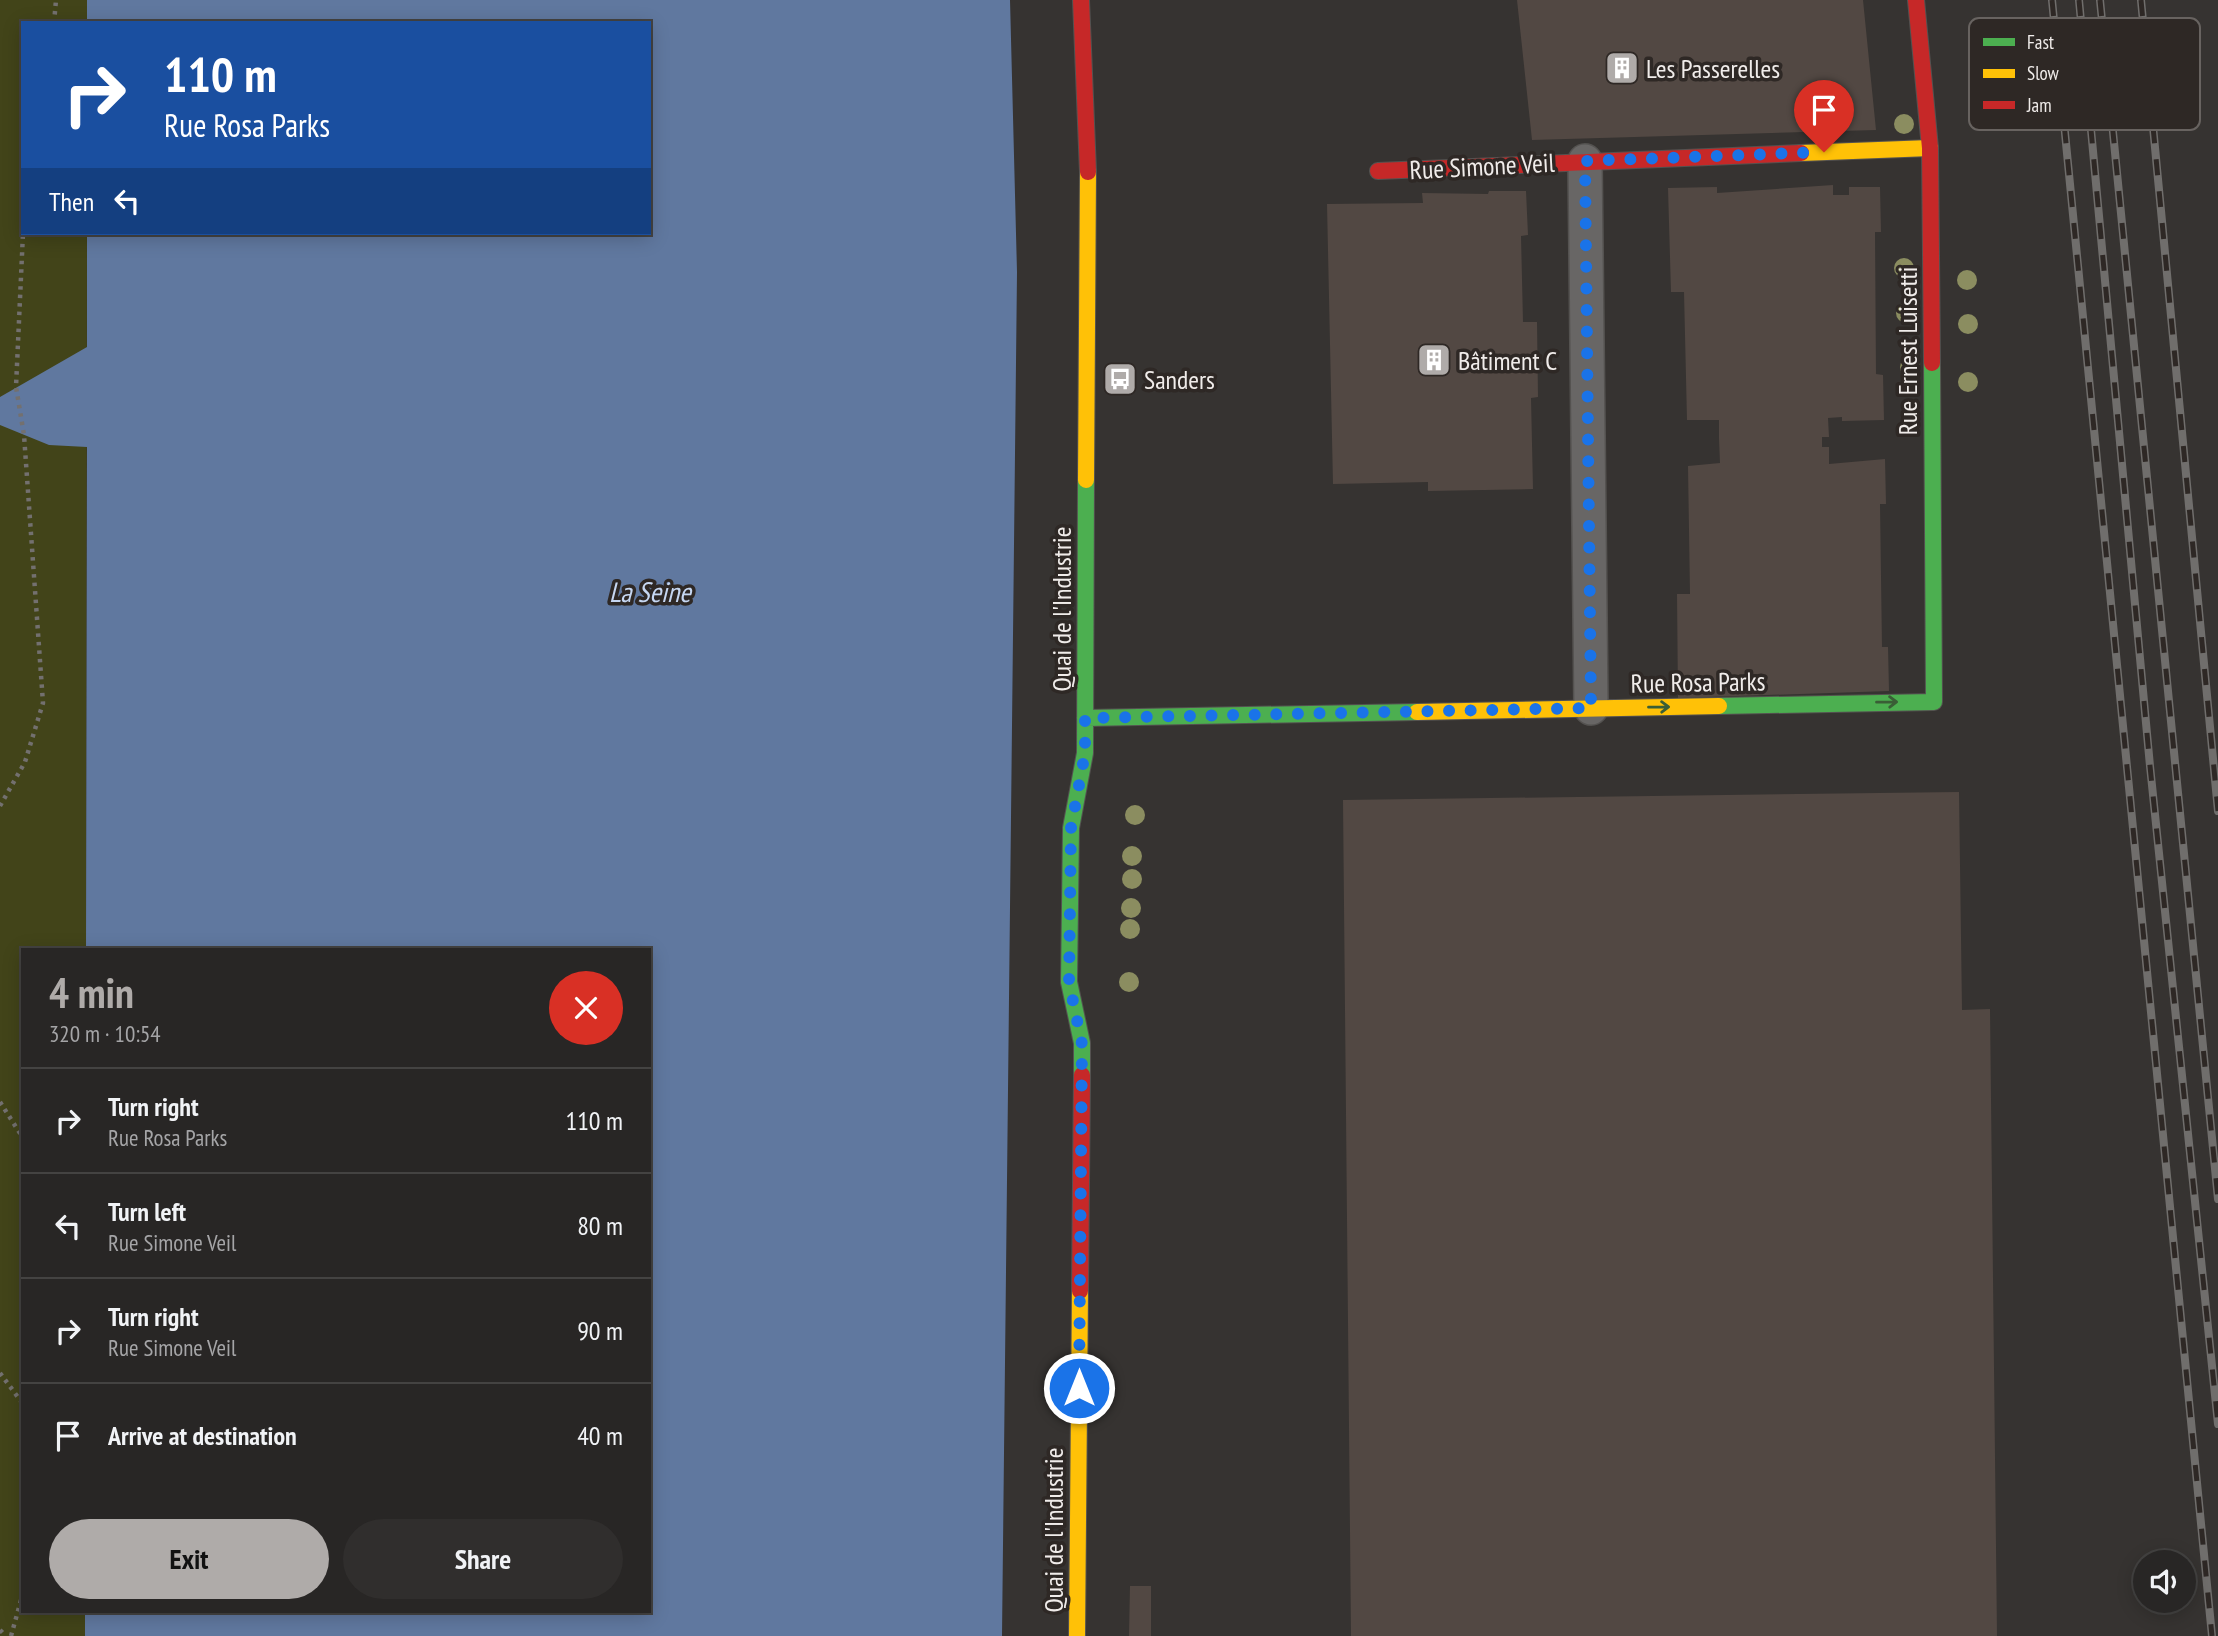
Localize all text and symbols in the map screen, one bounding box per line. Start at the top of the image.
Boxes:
legend [1969,18,2200,130]
text: Fast [2027,30,2055,54]
text: 110 m [164,42,277,106]
icon: right [49,49,140,140]
building icon: Les Passerelles [1603,49,1641,87]
place label: Les Passerelles [1646,52,1780,85]
text: Slow [2027,61,2060,85]
pin [1794,80,1854,152]
icon: arrive [1805,91,1843,129]
text: Jam [2026,93,2052,117]
text: Rue Rosa Parks [164,104,330,146]
street label: Rue Simone Veil [1409,146,1555,186]
icon: left [108,182,146,220]
text: Then [49,185,94,218]
street label: Rue Ernest Luisetti [1891,267,1924,435]
building icon: Bâtiment C [1415,341,1453,379]
place label: Bâtiment C [1458,344,1557,377]
bus stop icon: Sanders [1101,360,1139,398]
place label: Sanders [1144,363,1215,396]
street label: Quai de l'Industrie [1045,527,1078,691]
water label: La Seine [609,573,693,610]
street label: Rue Rosa Parks [1630,664,1766,700]
one-way arrow [1875,696,1898,709]
one-way arrow [1648,700,1671,714]
text: 4 min [49,965,134,1020]
button: close [549,971,623,1045]
text: 320 m · 10:54 [49,1019,161,1048]
text: Turn right [108,1090,199,1123]
icon: right [49,1102,87,1140]
text: 110 m [565,1104,623,1137]
text: Rue Rosa Parks [108,1123,227,1152]
text: Turn left [108,1195,186,1228]
icon: left [49,1207,87,1245]
text: 80 m [577,1209,623,1242]
text: Rue Simone Veil [108,1228,236,1257]
text: Turn right [108,1300,199,1333]
icon: right [49,1312,87,1350]
text: 90 m [577,1314,623,1347]
text: Rue Simone Veil [108,1333,236,1362]
position arrow [1042,1351,1116,1425]
icon: arrive [49,1417,87,1455]
text: Arrive at destination [108,1419,297,1452]
text: 40 m [577,1419,623,1452]
street label: Quai de l'Industrie [1037,1448,1070,1612]
button: Exit [49,1519,329,1599]
button: Share [343,1519,623,1599]
map controls [2133,1550,2196,1613]
button: sound [2133,1550,2196,1613]

